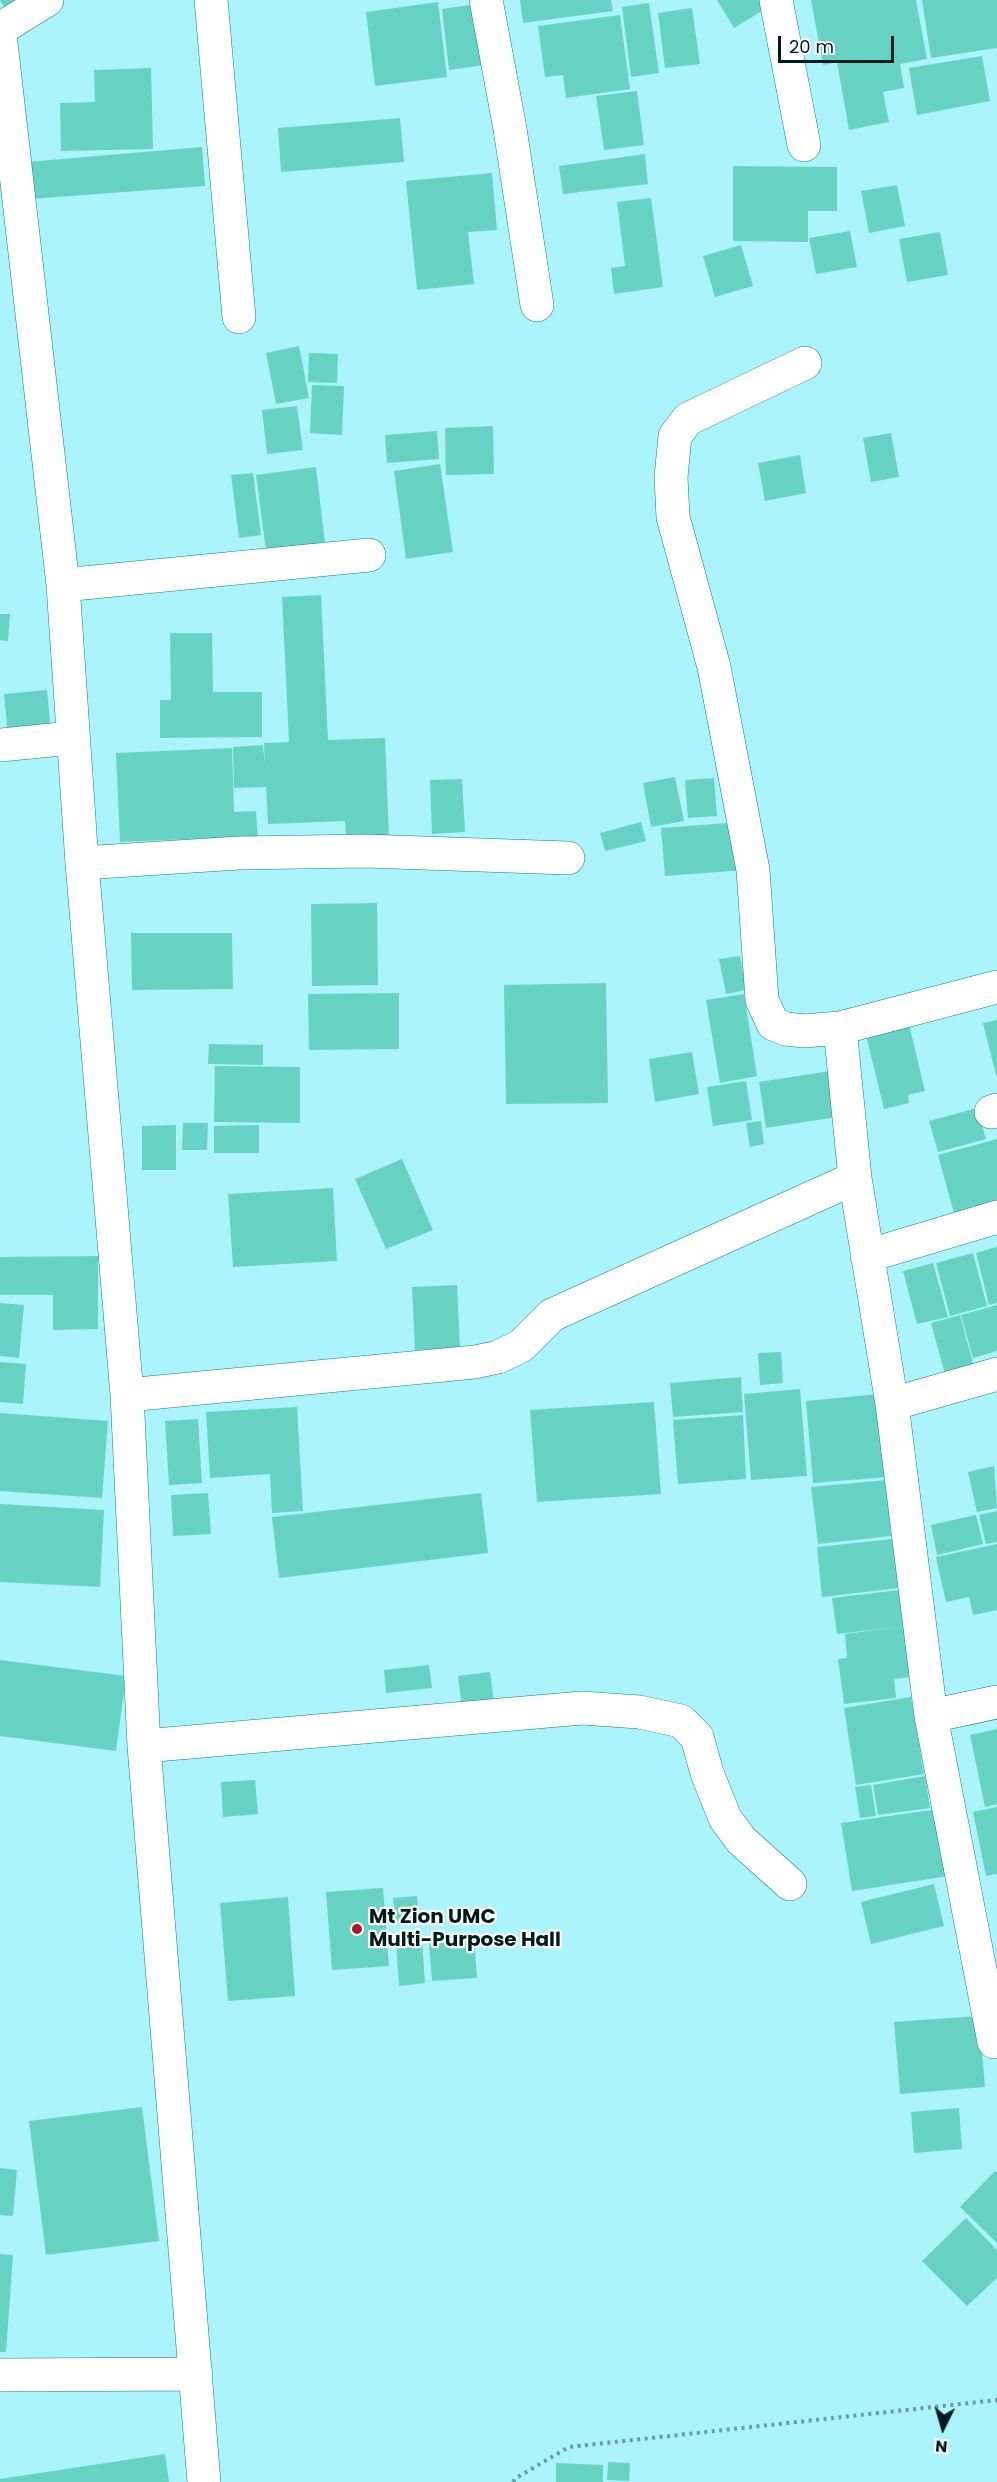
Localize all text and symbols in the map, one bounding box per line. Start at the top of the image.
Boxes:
scale bar [781,24,896,62]
text: 20 m [789,34,834,59]
place label: Mt Zion UMC Multi-Purpose Hall [369,1906,561,1953]
marker: Mt Zion UMC Multi-Purpose Hall [350,1922,364,1936]
north arrow [913,2398,973,2458]
text: N [934,2434,948,2458]

